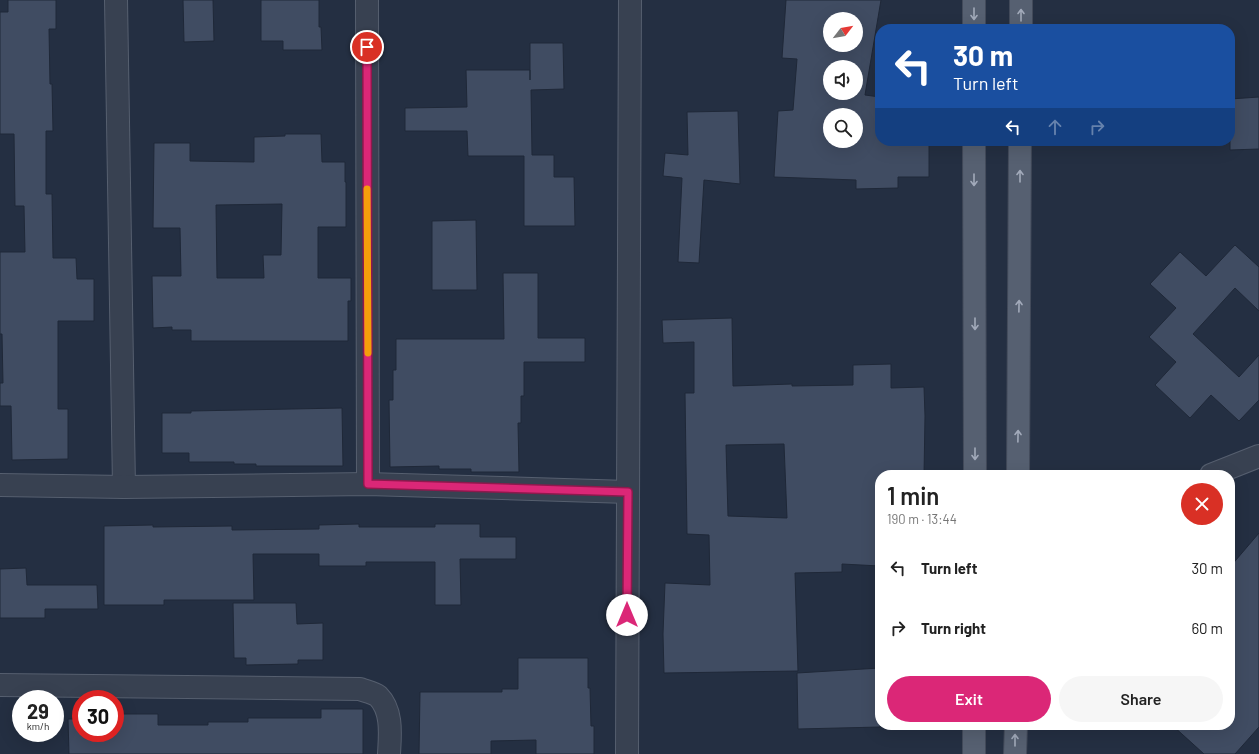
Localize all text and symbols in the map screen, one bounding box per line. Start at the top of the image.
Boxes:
one-way arrow [970,8,978,21]
one-way arrow [1017,8,1025,21]
north arrow [823,12,863,52]
map controls [823,12,863,148]
pin [350,30,384,64]
icon: arrive [356,36,378,58]
text: 30 m [953,38,1013,72]
icon: left [887,40,939,92]
button: sound [823,60,863,100]
text: Turn left [953,72,1019,94]
button: search [823,108,863,148]
icon: left [1002,116,1024,138]
icon: ahead [1044,116,1066,138]
icon: right [1086,116,1108,138]
one-way arrow [1016,170,1024,183]
one-way arrow [970,173,978,186]
one-way arrow [1015,300,1023,313]
one-way arrow [971,317,979,330]
one-way arrow [1014,430,1022,443]
one-way arrow [971,447,979,460]
text: 1 min [887,481,939,510]
button: close [1181,483,1223,525]
text: 190 m · 13:44 [887,511,957,527]
icon: left [887,557,909,579]
text: Turn left [921,559,977,577]
text: 30 m [1191,559,1223,577]
position arrow [606,594,648,636]
icon: right [887,617,909,639]
text: Turn right [921,619,986,637]
text: 60 m [1191,619,1223,637]
button: Exit [887,676,1051,722]
button: Share [1059,676,1223,722]
speed limit sign: 30 [72,690,124,742]
text: 29 [27,699,49,723]
text: km/h [27,720,49,732]
one-way arrow [1011,733,1019,746]

